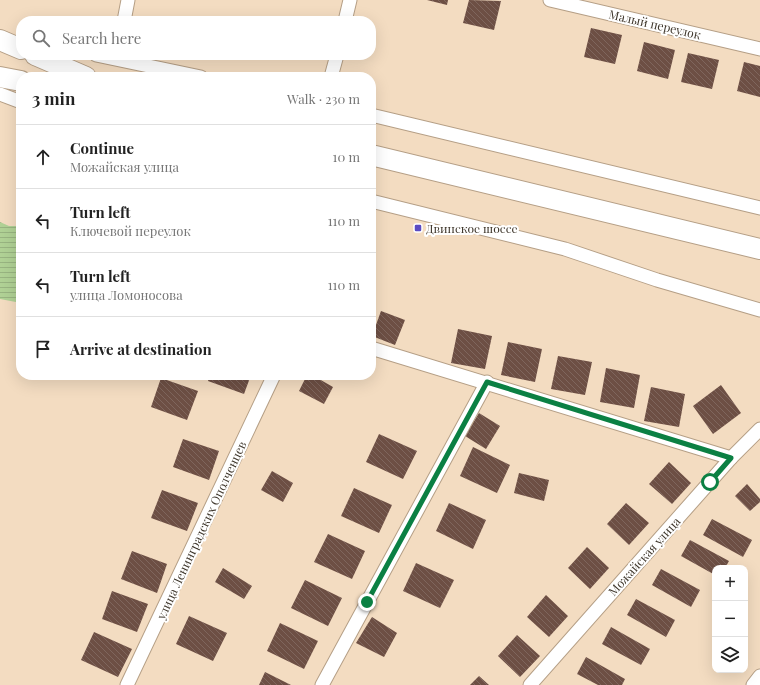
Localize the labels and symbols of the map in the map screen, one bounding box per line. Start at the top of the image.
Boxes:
street label: Малый переулок [607,6,703,42]
place label: Двинское шоссе [426,220,518,236]
marker: Двинское шоссе [413,223,423,233]
street label: улица Ленинградских Ополченцев [152,438,250,623]
route start [701,473,719,491]
street label: Можайская улица [604,513,684,599]
route end [358,593,376,611]

